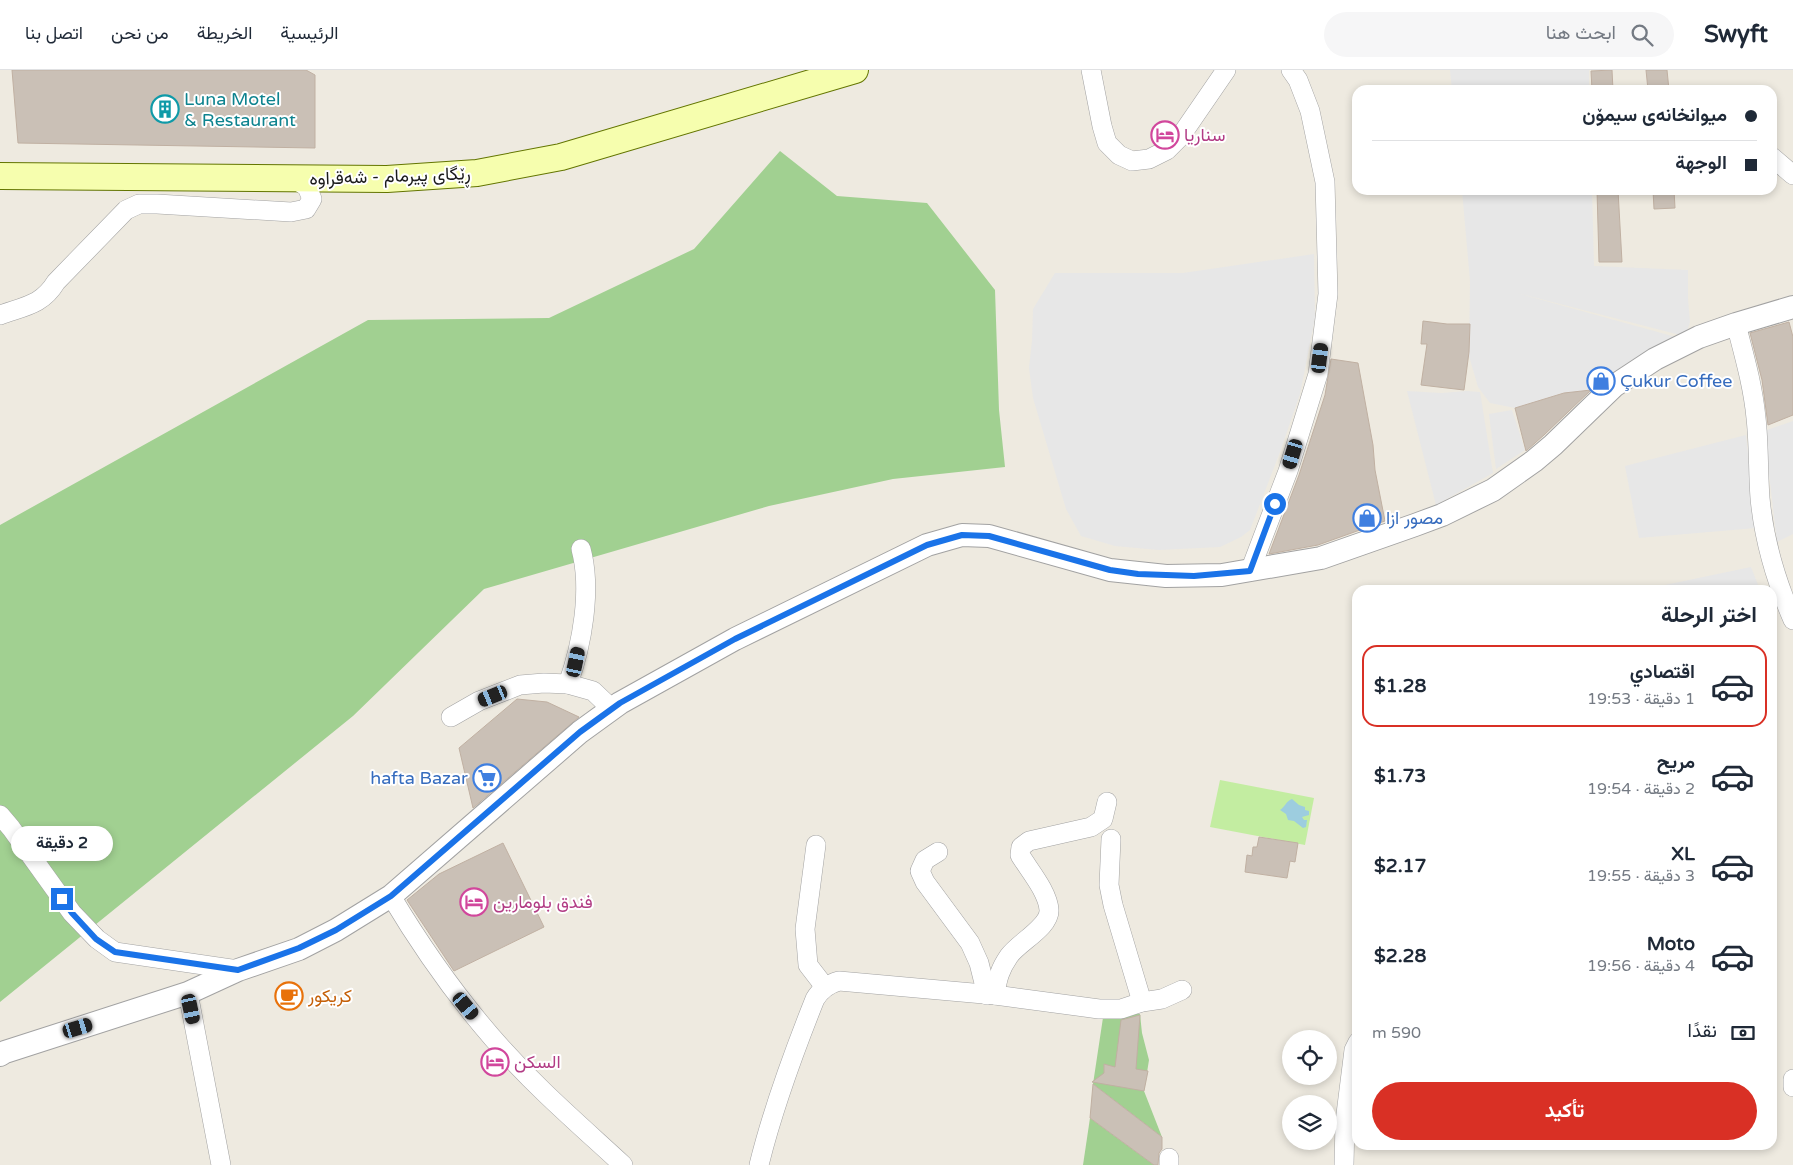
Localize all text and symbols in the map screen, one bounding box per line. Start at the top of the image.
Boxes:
search box [1324,12,1674,57]
text: Swyft [1704,20,1768,49]
icon: search [1628,21,1656,49]
text: اتصل بنا [25,22,83,44]
text: من نحن [111,22,169,44]
text: الخريطة [197,22,252,44]
text: الرئيسية [280,22,339,44]
text: ابحث هنا [1546,22,1616,44]
place label: Luna Motel & Restaurant [184,88,296,131]
building icon: Luna Motel & Restaurant [150,94,180,124]
text: میوانخانەی سیمۆن [1582,104,1727,126]
hotel icon: سناريا [1150,120,1180,150]
place label: سناريا [1184,124,1225,146]
text: الوجهة [1675,152,1727,174]
street label: ڕێگای پیرمام - شەقراوە [309,162,471,193]
car [1310,342,1329,374]
shop icon: Çukur Coffee [1586,366,1616,396]
place label: Çukur Coffee [1620,370,1732,392]
car [1281,437,1304,471]
route start [1264,493,1286,515]
shop icon: مصور ازا [1352,503,1382,533]
place label: مصور ازا [1386,507,1443,529]
text: اختر الرحلة [1661,602,1757,628]
car [565,646,586,678]
text: اقتصادي [1630,661,1695,683]
icon: car [1710,664,1755,709]
text: $1.28 [1374,675,1426,697]
car [476,683,509,709]
text: 1 دقيقة · 19:53 [1587,689,1695,709]
text: مريح [1657,751,1695,773]
icon: car [1710,754,1755,799]
supermarket icon: hafta Bazar [472,763,502,793]
text: $1.73 [1374,765,1426,787]
place label: hafta Bazar [370,767,468,789]
text: 2 دقيقة · 19:54 [1587,779,1695,799]
callout: 2 دقيقة [11,826,113,862]
text: 2 دقيقة [36,833,88,853]
text: XL [1671,843,1695,865]
icon: car [1710,844,1755,889]
text: $2.17 [1374,855,1426,877]
text: 3 دقيقة · 19:55 [1587,866,1695,886]
hotel icon: فندق بلومارين [459,887,489,917]
route end [51,888,73,910]
place label: فندق بلومارين [493,891,593,913]
text: Moto [1647,933,1695,955]
icon: car [1710,934,1755,979]
text: $2.28 [1374,945,1426,967]
text: 4 دقيقة · 19:56 [1587,956,1695,976]
cafe icon: کریکور [274,981,304,1011]
place label: کریکور [307,985,352,1007]
car [450,990,481,1022]
car [180,993,201,1025]
car [61,1016,94,1040]
icon: cash [1729,1019,1757,1047]
text: نقدًا [1688,1020,1717,1042]
text: 590 m [1372,1023,1421,1043]
map controls [1282,1030,1337,1150]
button: locate [1282,1030,1337,1085]
hotel icon: السكن [480,1047,510,1077]
place label: السكن [514,1051,561,1073]
button: تأكيد [1372,1082,1757,1140]
button: layers [1282,1095,1337,1150]

